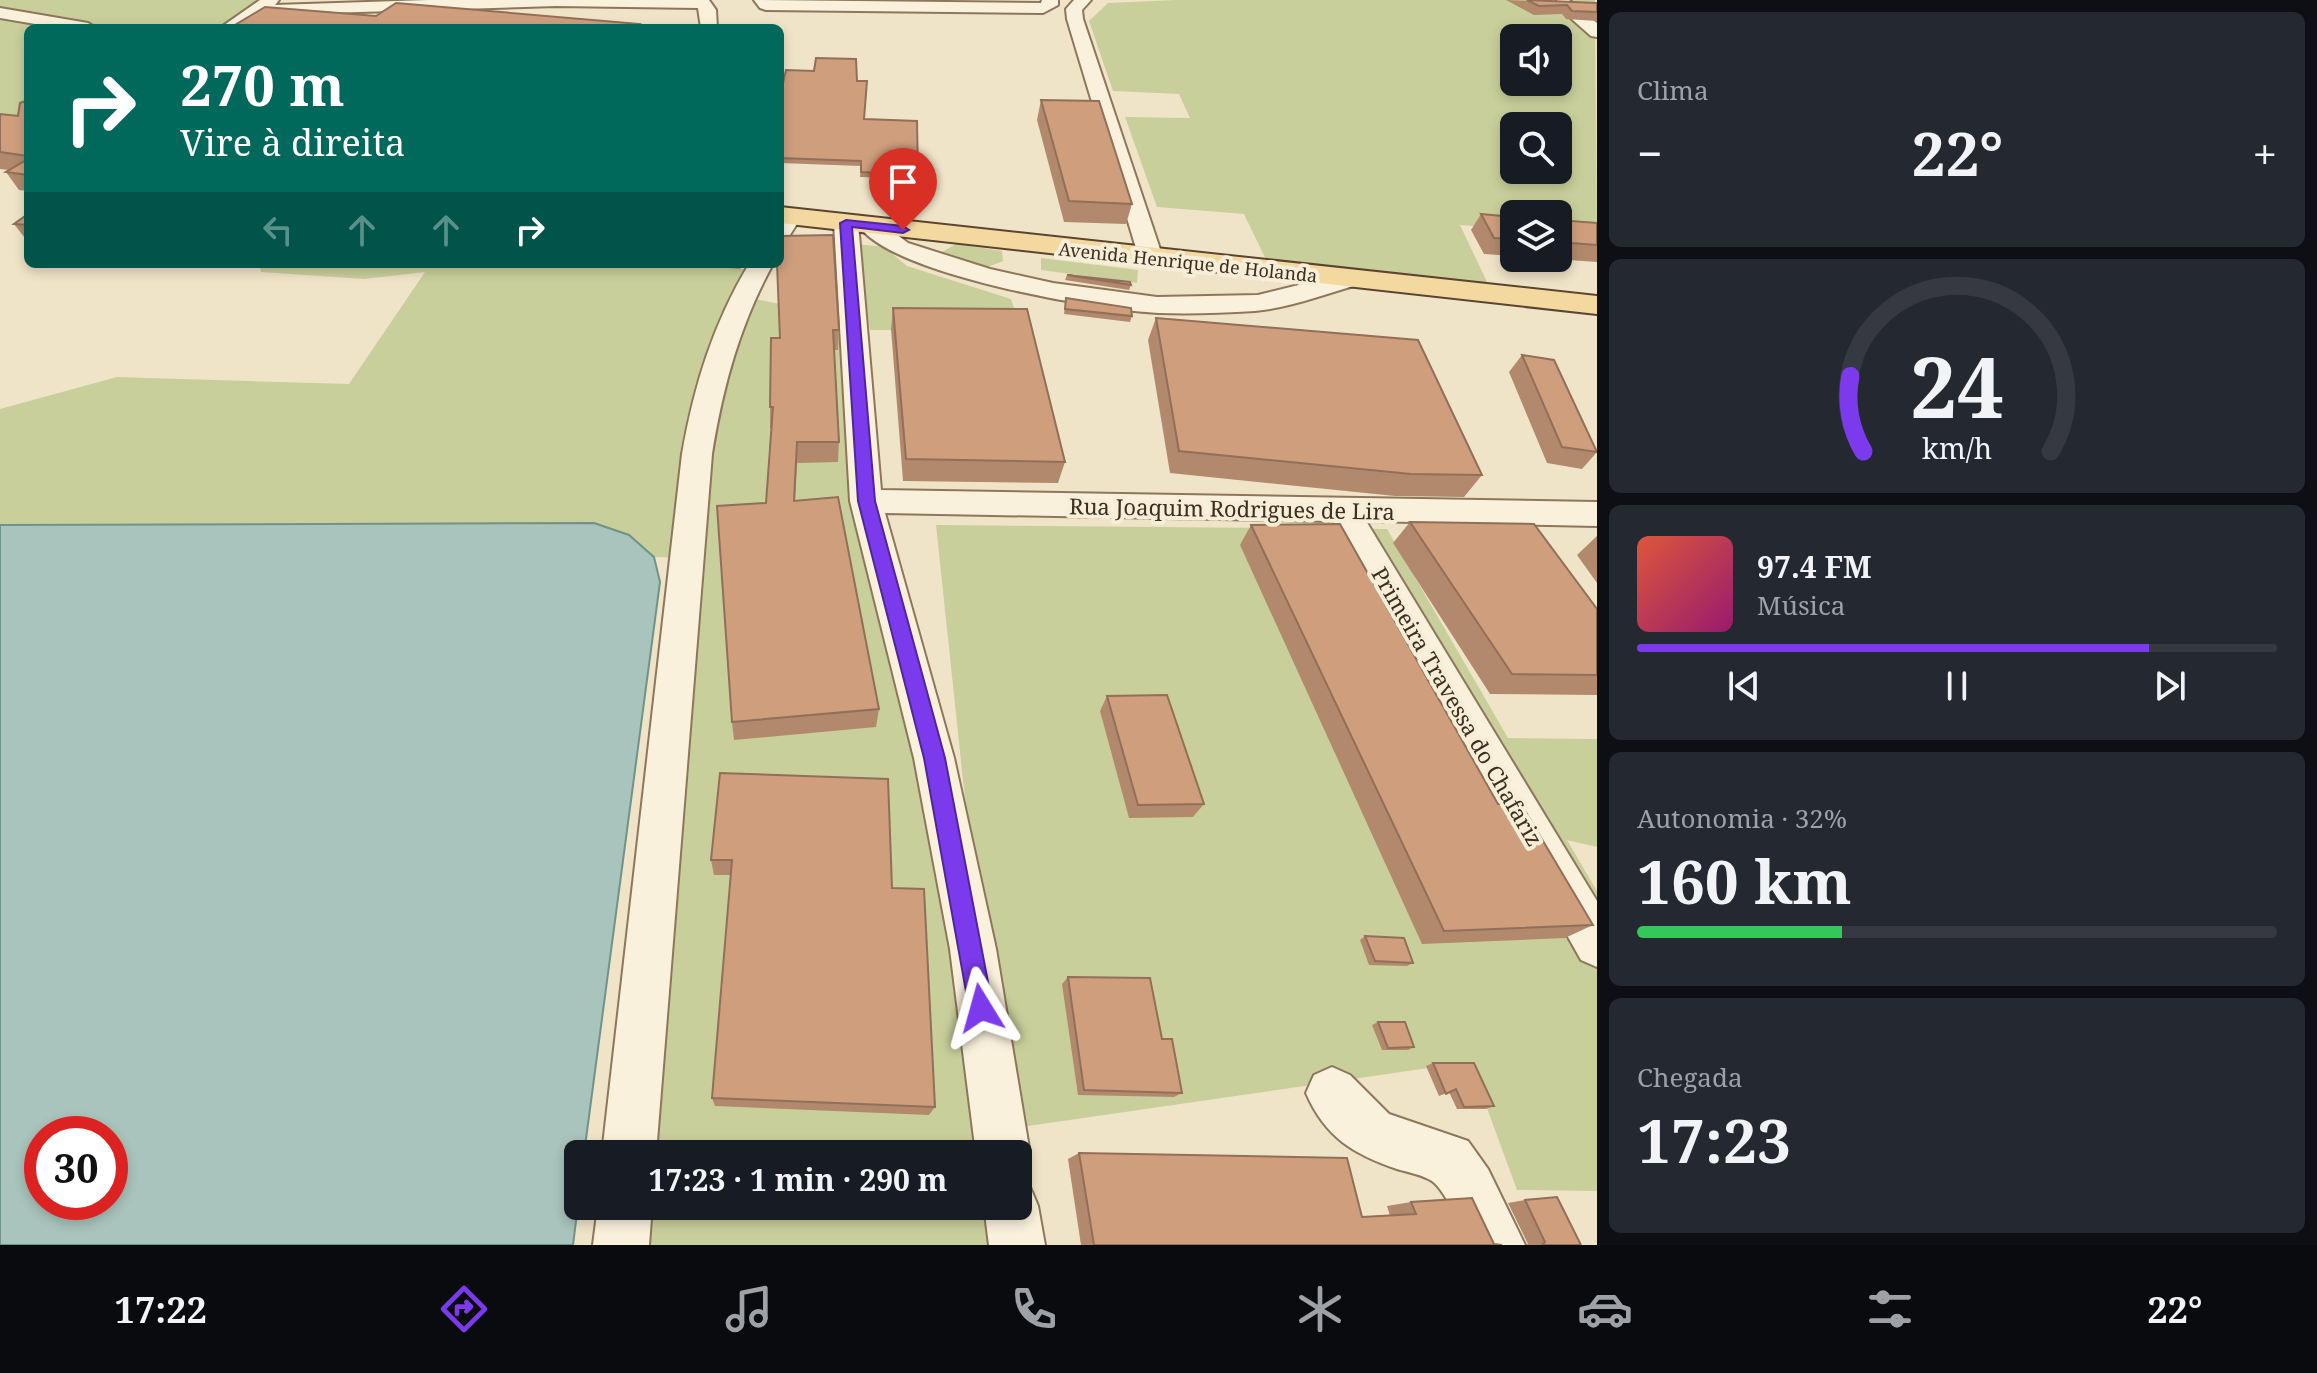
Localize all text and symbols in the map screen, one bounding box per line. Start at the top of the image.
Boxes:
map controls [1500,24,1572,272]
button: sound [1500,24,1572,96]
text: 270 m [180,46,345,122]
icon: right [48,56,152,160]
text: Clima [1637,72,1709,108]
button: search [1500,112,1572,184]
text: 22° [1912,112,2003,194]
text: Vire à direita [180,118,405,167]
text: − [1637,123,1662,183]
text: + [2252,123,2277,183]
pin [869,148,937,230]
icon: arrive [881,160,925,204]
button: layers [1500,200,1572,272]
icon: left [256,208,300,252]
icon: ahead [340,208,384,252]
icon: ahead [424,208,468,252]
icon: right [508,208,552,252]
street label: Avenida Henrique de Holanda [1057,236,1319,288]
text: 24 [1910,328,2004,441]
text: km/h [1922,428,1992,467]
street label: Rua Joaquim Rodrigues de Lira [1069,490,1395,526]
text: 97.4 FM [1757,546,1872,587]
street label: Primeira Travessa do Chafariz [1366,561,1550,851]
text: Música [1757,587,1845,623]
icon: previous [1722,664,1766,708]
icon: pause [1935,664,1979,708]
icon: next [2148,664,2192,708]
text: Autonomia · 32% [1637,800,1847,836]
text: 160 km [1637,840,1852,922]
position arrow [939,966,1023,1050]
text: Chegada [1637,1059,1743,1095]
text: 17:23 [1637,1099,1791,1181]
speed limit sign: 30 [24,1116,128,1220]
text: 17:23 · 1 min · 290 m [649,1159,947,1200]
icon: directions [436,1281,492,1337]
icon: music [721,1281,777,1337]
icon: phone [1006,1281,1062,1337]
icon: climate [1292,1281,1348,1337]
icon: car [1577,1281,1633,1337]
icon: filters [1862,1281,1918,1337]
text: 17:22 [115,1285,207,1334]
text: 22° [2147,1285,2202,1334]

